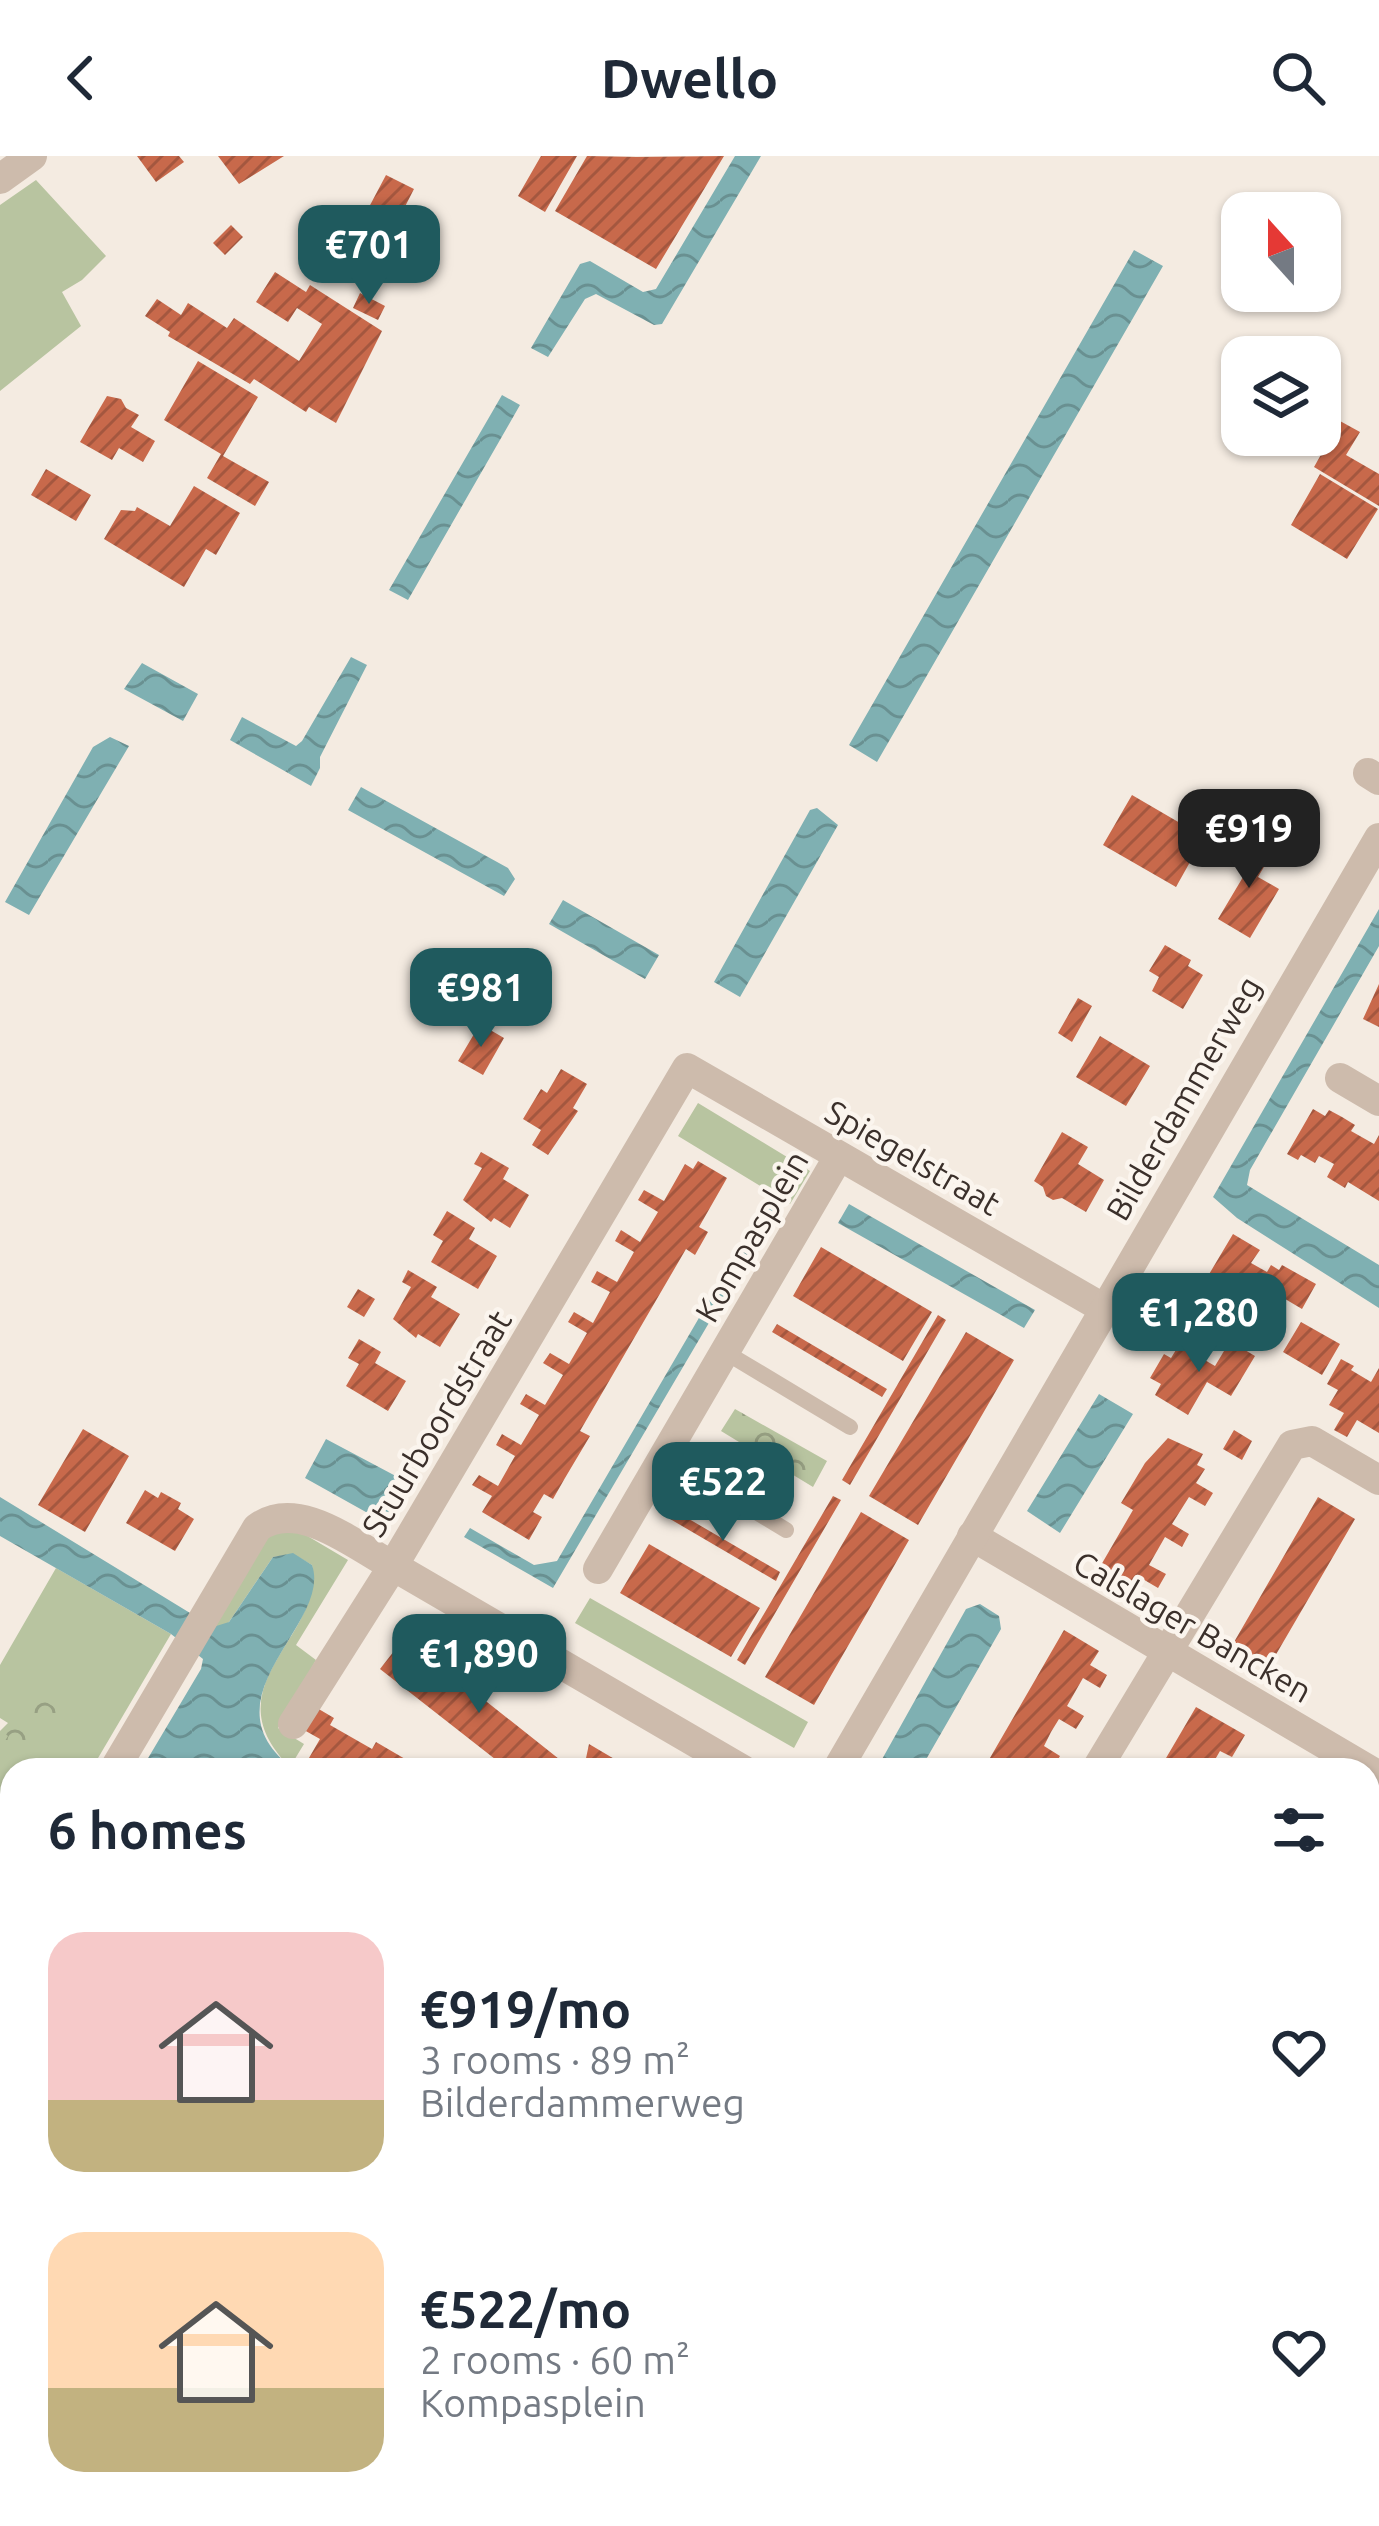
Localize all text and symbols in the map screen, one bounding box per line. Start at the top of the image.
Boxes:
icon: back [48,45,114,111]
icon: search [1265,45,1331,111]
text: Dwello [601,48,778,108]
north arrow [1221,192,1341,312]
map controls [1221,192,1341,456]
pin: €701 [298,205,440,307]
text: €701 [325,222,413,265]
button: layers [1221,336,1341,456]
pin: €919 [1178,789,1320,891]
text: €919 [1205,806,1293,849]
pin: €981 [410,948,552,1050]
text: €981 [437,965,525,1008]
street label: Bilderdammerweg [1098,970,1268,1226]
street label: Spiegelstraat [819,1092,1007,1222]
street label: Kompasplein [687,1144,815,1328]
pin: €1,280 [1101,1273,1297,1375]
text: €1,280 [1139,1290,1259,1333]
street label: Stuurboordstraat [354,1303,518,1543]
pin: €522 [652,1442,794,1544]
text: €522 [679,1459,767,1502]
street label: Calslager Bancken [1068,1543,1318,1709]
pin: €1,890 [381,1614,577,1716]
text: €1,890 [419,1631,539,1674]
icon: filters [1266,1797,1332,1863]
text: 6 homes [48,1801,247,1859]
icon: home [144,1980,288,2124]
text: €919/mo [420,1980,631,2038]
icon: heart [1266,2019,1332,2085]
text: 3 rooms · 89 m² [420,2038,690,2081]
text: Bilderdammerweg [420,2081,745,2124]
icon: home [144,2280,288,2424]
text: €522/mo [420,2280,631,2338]
icon: heart [1266,2319,1332,2385]
text: 2 rooms · 60 m² [420,2338,690,2381]
text: Kompasplein [420,2381,646,2424]

